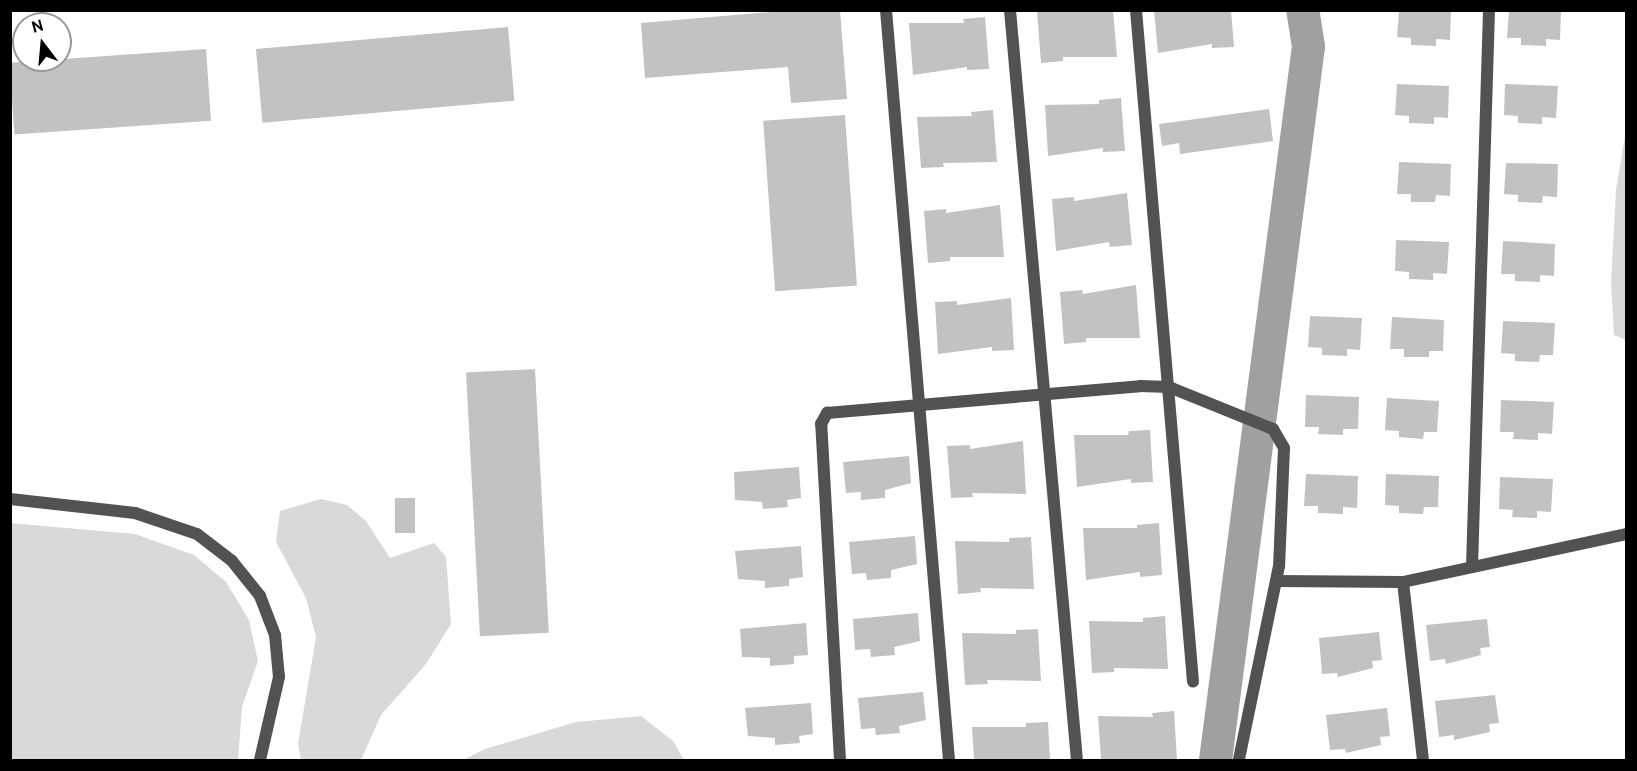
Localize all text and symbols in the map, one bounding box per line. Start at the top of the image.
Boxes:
north arrow [12,12,72,72]
text: N [29,15,46,37]

